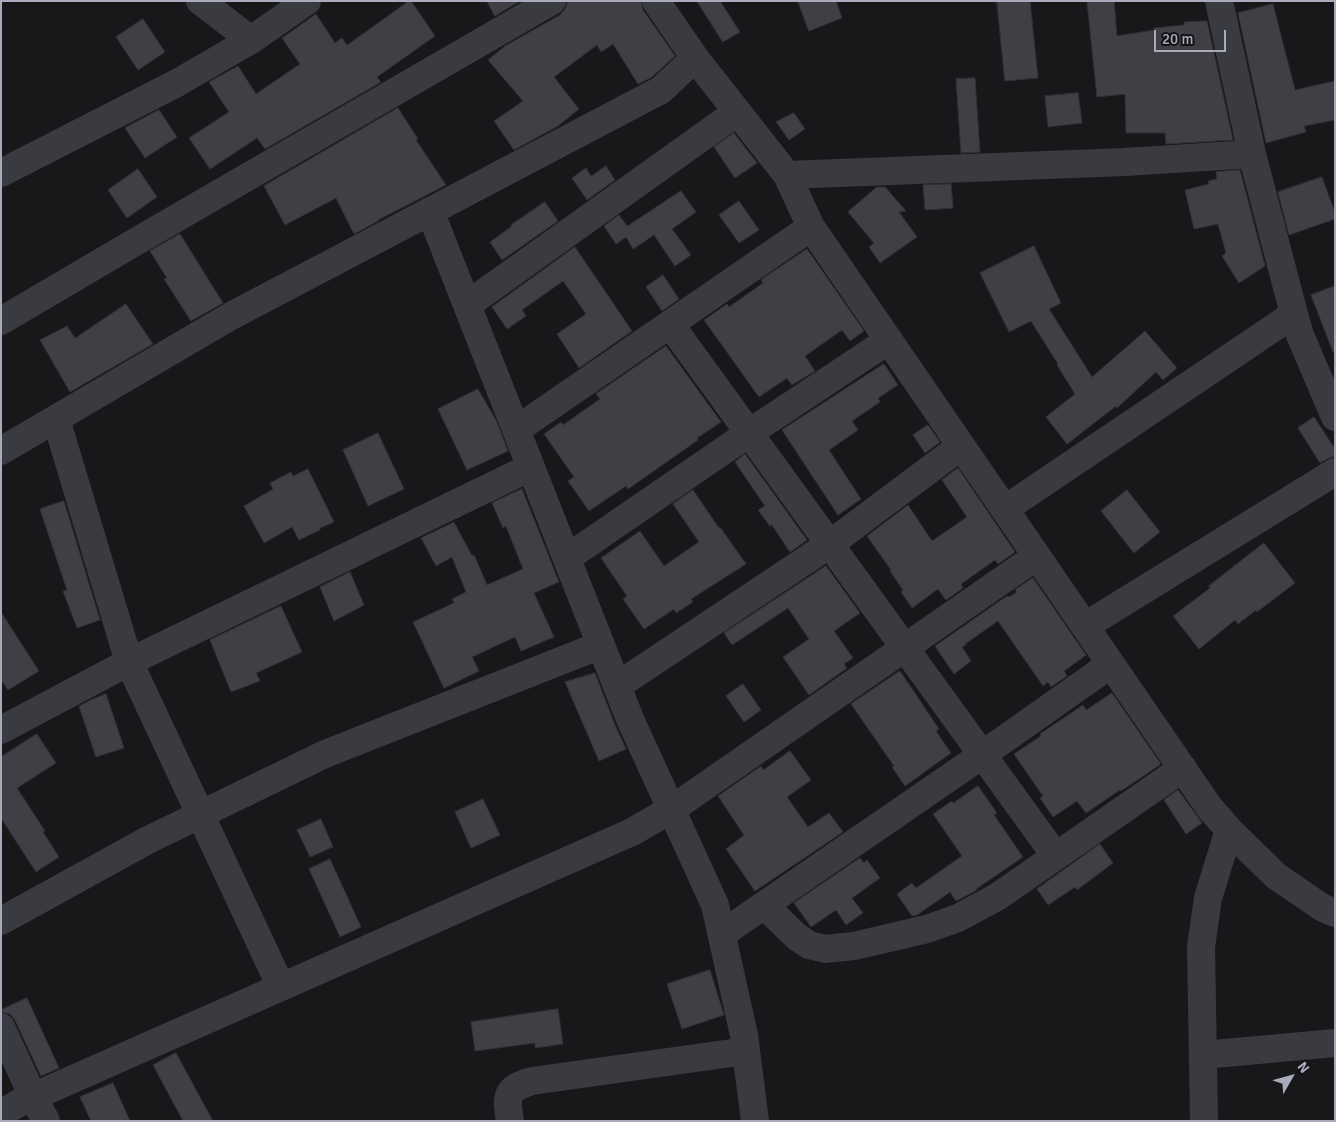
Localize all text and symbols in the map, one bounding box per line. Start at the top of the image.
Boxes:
scale bar [1156,20,1228,52]
text: 20 m [1162,30,1193,48]
north arrow [1266,1052,1316,1102]
text: N [1294,1058,1313,1077]

